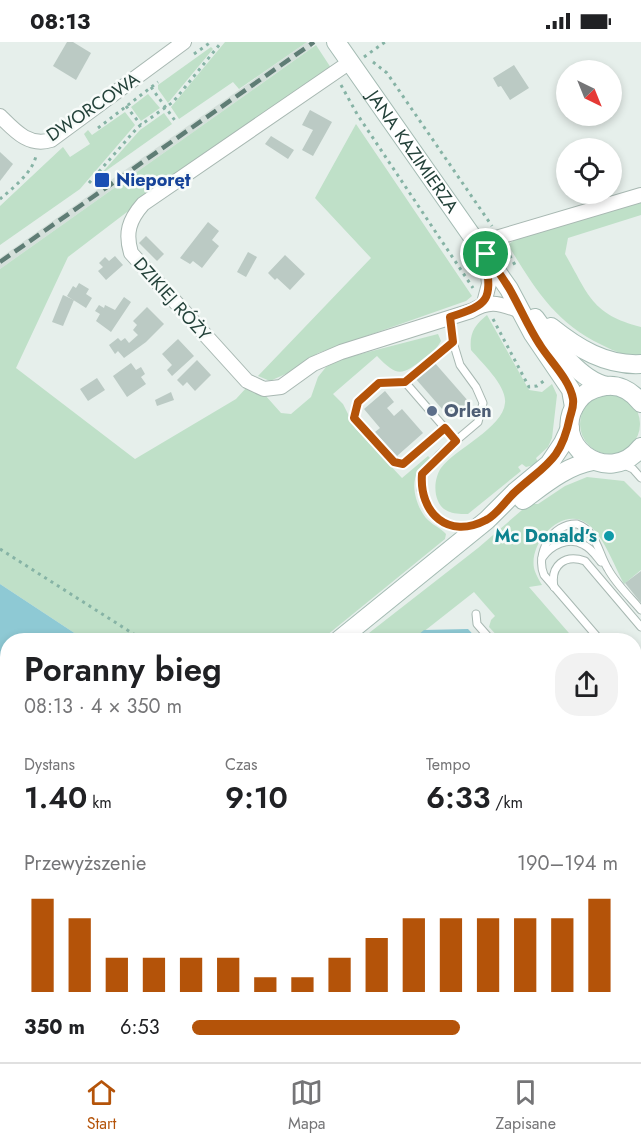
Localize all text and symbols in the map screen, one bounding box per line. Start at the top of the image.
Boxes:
text: 08:13 [30,5,90,37]
north arrow [556,60,622,126]
map controls [556,60,622,204]
street label: DWORCOWA [41,66,145,148]
street label: JANA KAZIMIERZA [360,83,465,218]
button: locate [556,138,622,204]
place label: Nieporęt [116,167,191,193]
marker: Nieporęt [93,171,111,189]
pin [460,228,511,279]
icon: arrive [469,237,502,270]
street label: DZIKIEJ RÓŻY [127,252,217,347]
place label: Orlen [444,398,492,424]
marker: Orlen [425,404,439,418]
place label: Mc Donald’s [494,523,597,549]
marker: Mc Donald’s [602,529,616,543]
text: Poranny bieg [24,646,222,693]
button: share [555,653,618,716]
text: 08:13 · 4 × 350 m [24,692,182,721]
text: Dystans [24,753,75,776]
text: Czas [225,753,257,776]
text: Tempo [426,753,470,776]
text: 1.40 [24,776,87,819]
text: 9:10 [225,776,288,819]
text: 6:33 [426,776,490,819]
text: km [87,791,112,814]
text: /km [490,791,523,814]
text: Przewyższenie [24,849,146,878]
text: 190–194 m [517,849,618,878]
text: 350 m [24,1013,85,1042]
text: 6:53 [120,1013,160,1042]
tab: Start [85,1076,118,1135]
tab: Mapa [288,1076,325,1135]
tab: Zapisane [495,1076,556,1135]

